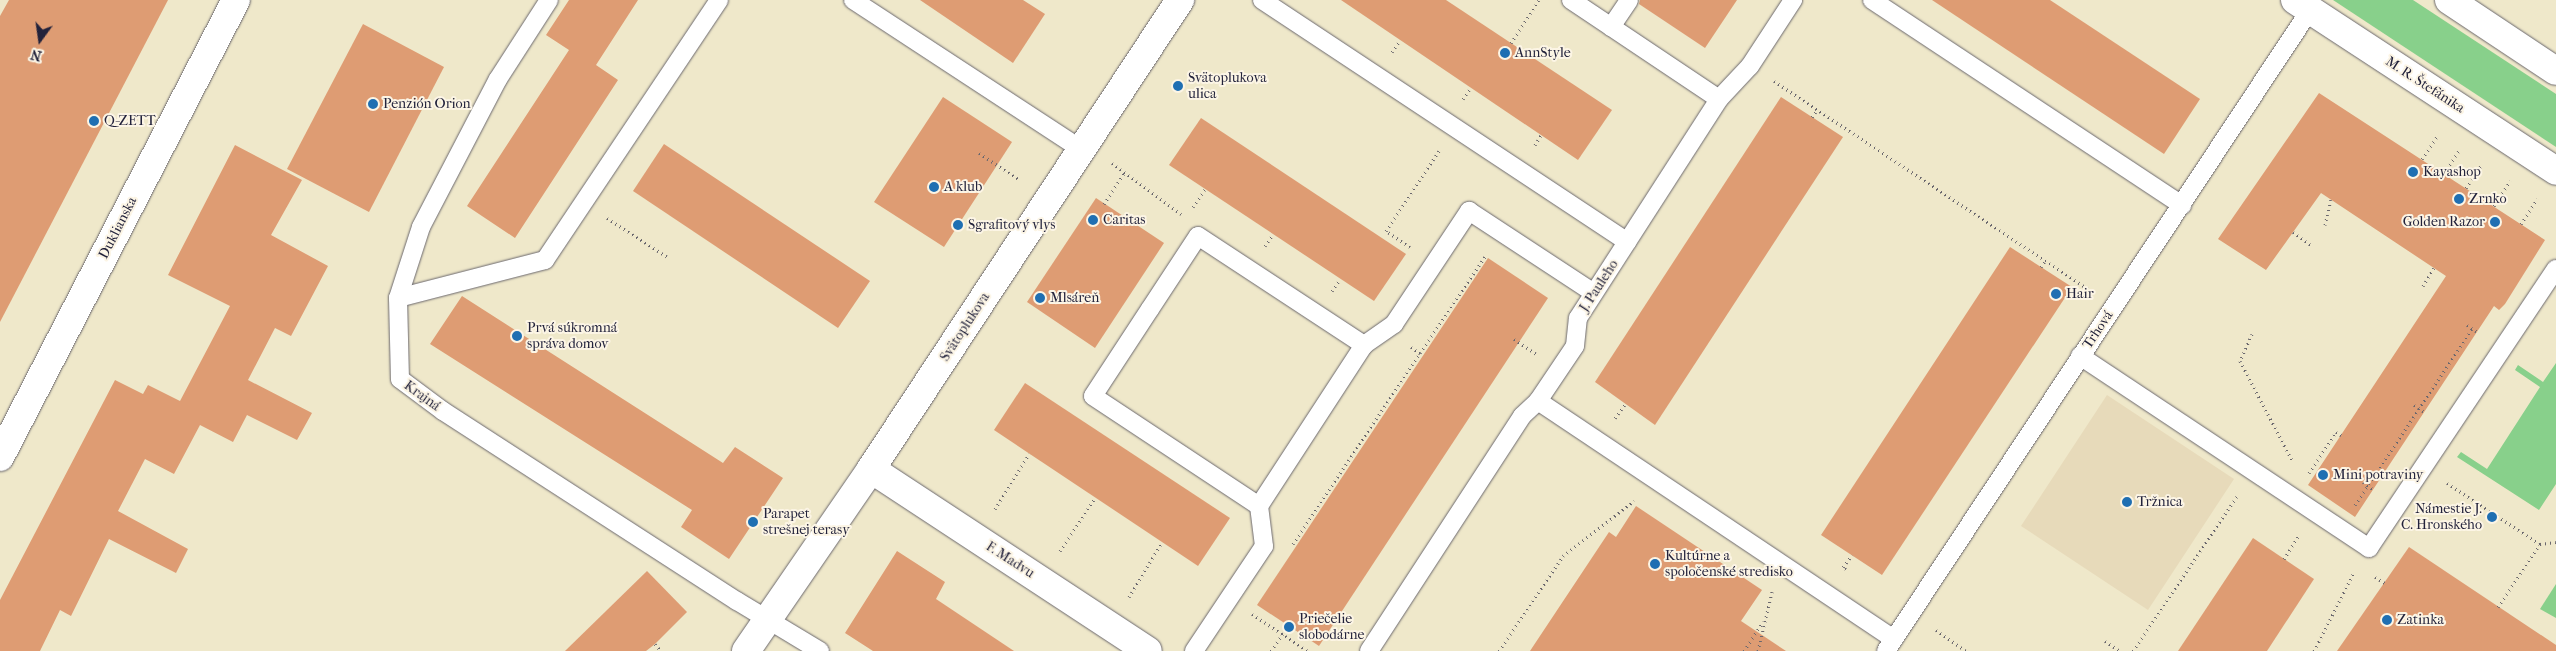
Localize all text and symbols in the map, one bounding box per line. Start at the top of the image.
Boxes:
north arrow [15,15,65,65]
place label: AnnStyle [1515,45,1571,61]
text: N [29,46,43,65]
marker: AnnStyle [1499,47,1511,59]
street label: M. R. Štefánika [2382,53,2468,117]
place label: Svätoplukova ulica [1188,70,1267,102]
marker: Svätoplukova ulica [1172,80,1184,92]
place label: Penzión Orion [383,96,471,112]
marker: Penzión Orion [367,98,379,110]
place label: Q-ZETT [104,113,156,129]
marker: Q-ZETT [88,115,100,127]
place label: Kayashop [2423,164,2481,180]
marker: Kayashop [2407,166,2419,178]
place label: A klub [944,179,982,195]
marker: A klub [928,181,940,193]
place label: Zrnko [2469,191,2507,207]
marker: Zrnko [2453,193,2465,205]
street label: Duklianska [95,194,141,262]
place label: Caritas [1103,212,1146,228]
marker: Caritas [1087,214,1099,226]
place label: Golden Razor [2403,214,2485,230]
marker: Golden Razor [2489,216,2501,228]
place label: Sgrafitový vlys [968,217,1055,233]
marker: Sgrafitový vlys [952,219,964,231]
street label: J. Pauleho [1576,257,1622,315]
place label: Hair [2066,286,2094,302]
marker: Hair [2050,288,2062,300]
street label: Svätoplukova [937,289,993,365]
place label: Mlsáreň [1050,290,1099,306]
marker: Mlsáreň [1034,292,1046,304]
street label: Trhová [2079,308,2117,352]
place label: Prvá súkromná správa domov [527,320,617,352]
marker: Prvá súkromná správa domov [511,330,523,342]
street label: Krajná [401,377,443,415]
place label: Mini potraviny [2333,467,2423,483]
marker: Mini potraviny [2317,469,2329,481]
place label: Tržnica [2137,494,2182,510]
marker: Tržnica [2121,496,2133,508]
place label: Námestie J. C. Hronského [2401,501,2482,534]
place label: Parapet strešnej terasy [763,506,850,538]
marker: Námestie J. C. Hronského [2486,511,2498,523]
marker: Parapet strešnej terasy [747,516,759,528]
street label: F. Madvu [983,538,1037,582]
place label: Kultúrne a spoločenské stredisko [1665,548,1793,580]
marker: Kultúrne a spoločenské stredisko [1649,558,1661,570]
place label: Priečelie slobodárne [1299,611,1364,644]
place label: Zatinka [2397,612,2444,628]
marker: Zatinka [2381,614,2393,626]
marker: Priečelie slobodárne [1283,621,1295,633]

